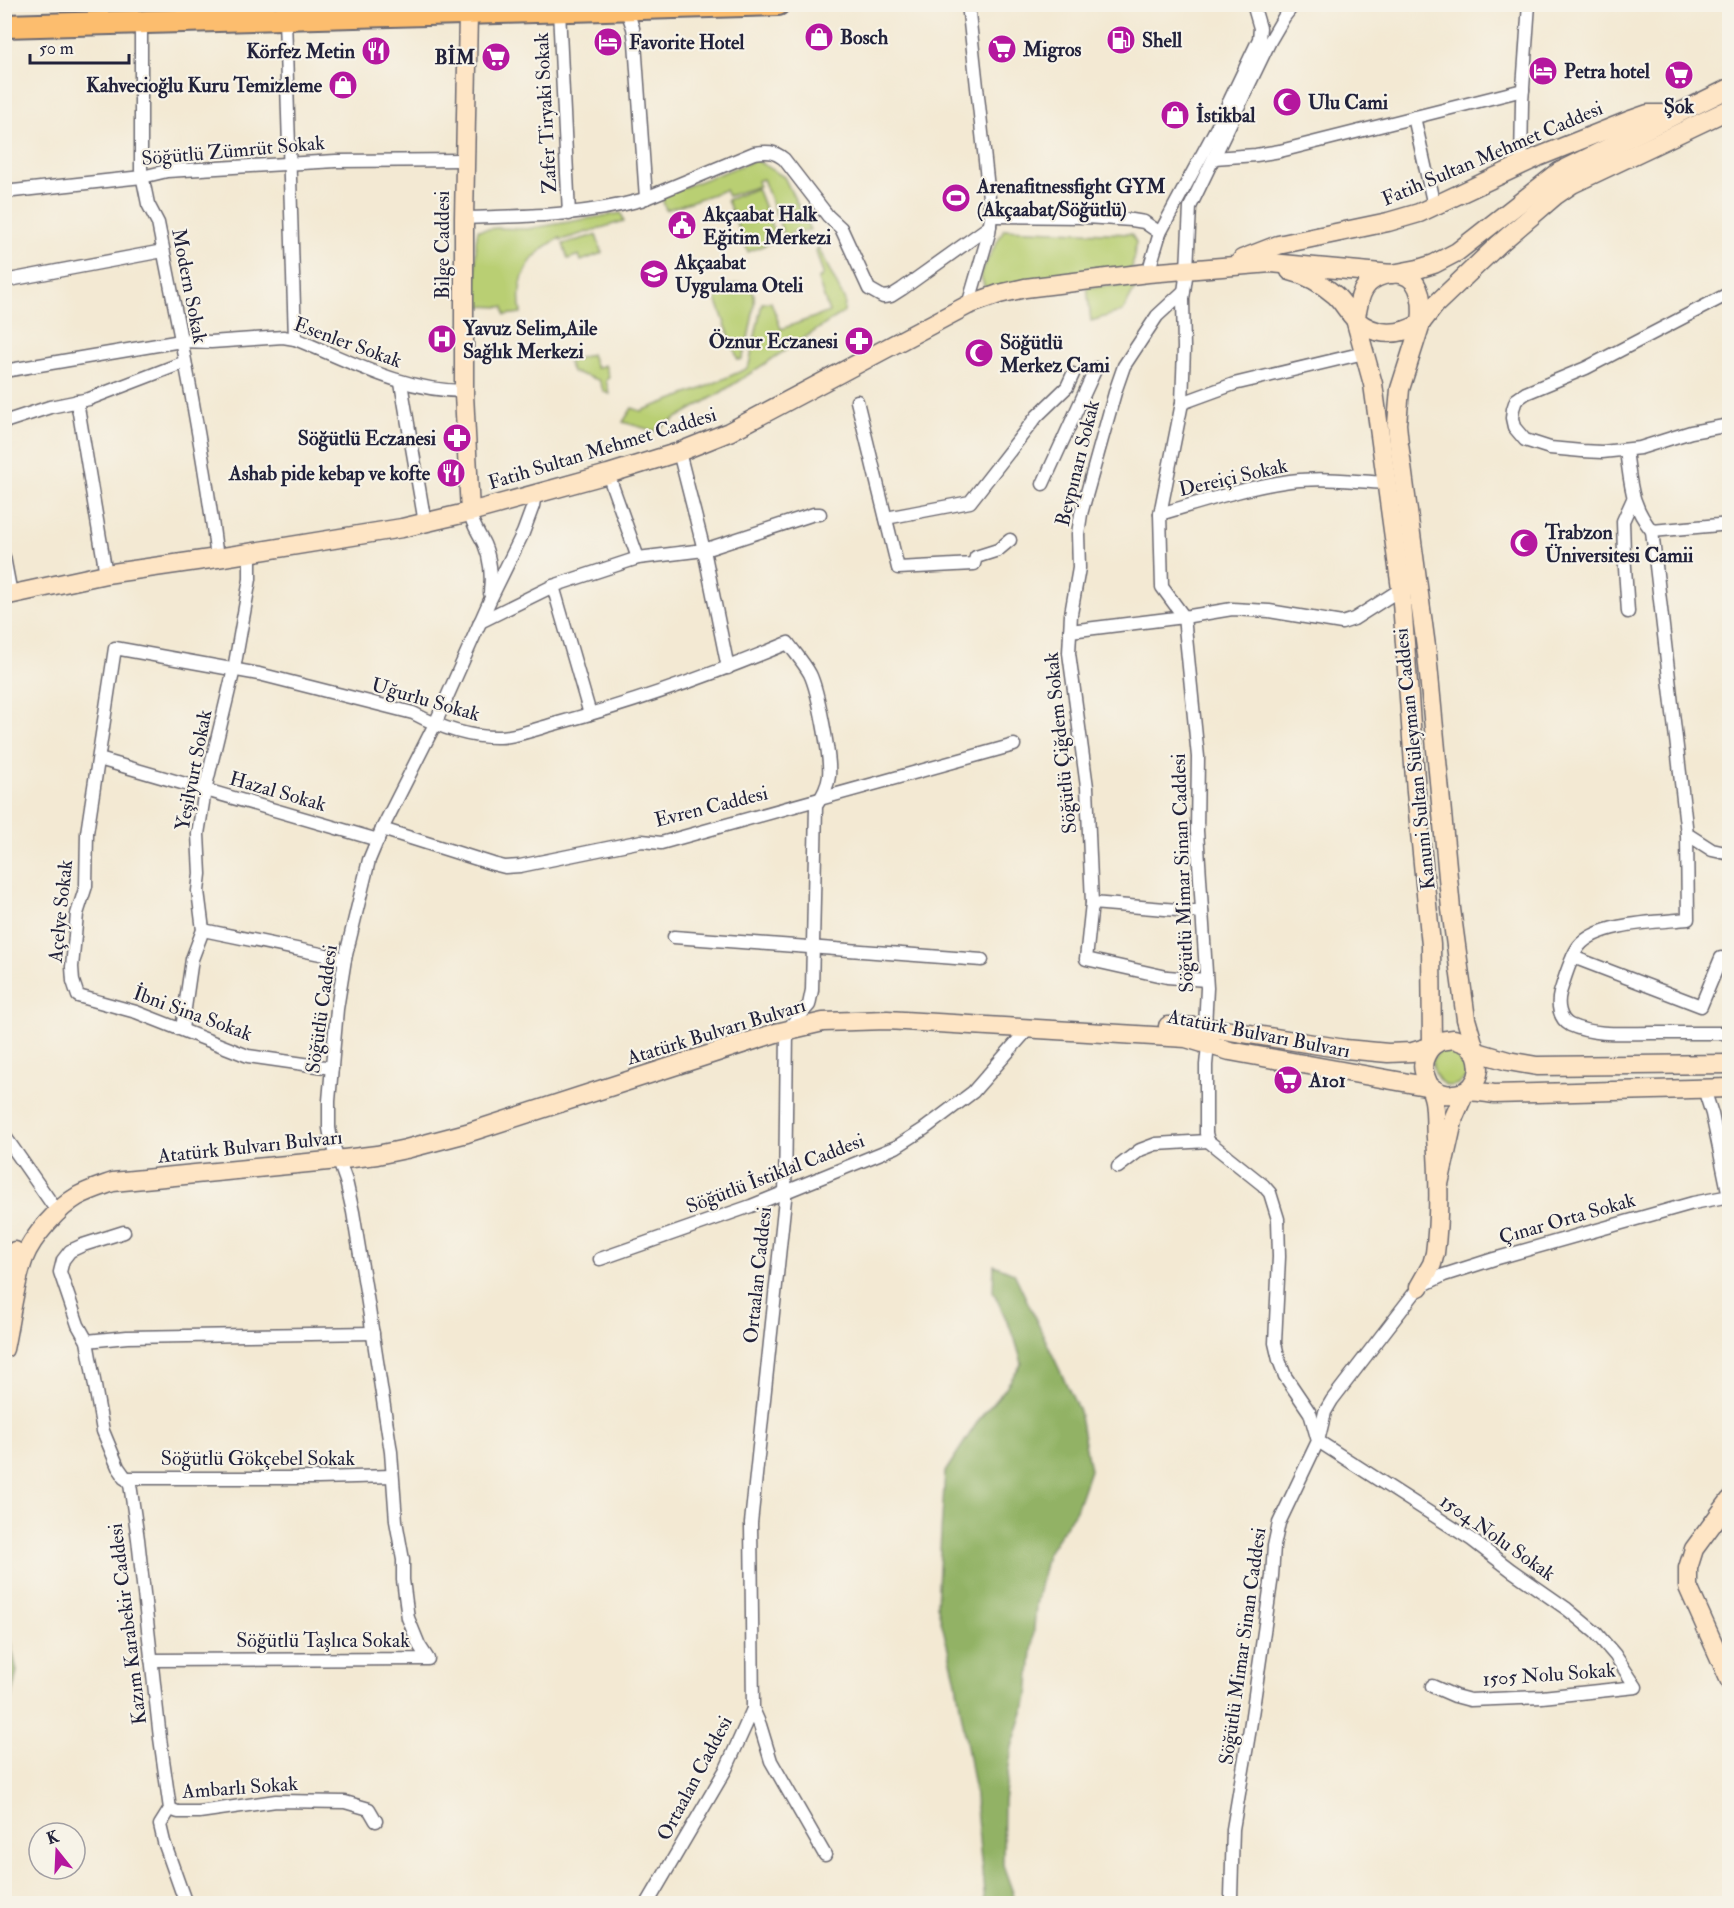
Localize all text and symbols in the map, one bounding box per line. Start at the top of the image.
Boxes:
shop icon: Bosch [803,21,835,53]
fuel station icon: Shell [1105,24,1137,56]
place label: Bosch [840,25,889,50]
hotel icon: Favorite Hotel [592,26,624,58]
scale bar [30,27,129,65]
place label: Shell [1142,28,1183,53]
place label: Favorite Hotel [629,30,745,55]
street label: Zafer Tiryaki Sokak [529,32,562,194]
supermarket icon: Migros [986,33,1018,65]
restaurant icon: Körfez Metin [360,35,392,67]
text: 50 m [39,37,74,60]
place label: Migros [1022,37,1082,63]
place label: Körfez Metin [246,39,356,64]
supermarket icon: BİM [480,41,512,73]
place label: BİM [434,44,476,70]
hotel icon: Petra hotel [1527,55,1559,87]
place label: Petra hotel [1564,59,1651,84]
supermarket icon: Şok [1663,59,1695,91]
shop icon: Kahvecioğlu Kuru Temizleme [327,69,359,101]
place label: Kahvecioğlu Kuru Temizleme [86,73,323,99]
mosque icon: Ulu Cami [1271,86,1303,118]
place label: Ulu Cami [1308,90,1389,115]
place label: Şok [1664,94,1695,119]
street label: Fatih Sultan Mehmet Caddesi [1378,96,1606,211]
shop icon: İstikbal [1159,99,1191,131]
place label: İstikbal [1196,102,1256,128]
street label: Söğütlü Zümrüt Sokak [140,130,326,171]
place label: Arenafitnessfight GYM (Akçaabat/Söğütlü) [976,174,1166,223]
sports icon: Arenafitnessfight GYM (Akçaabat/Söğütlü) [940,182,972,214]
street label: Bilge Caddesi [430,191,455,299]
place label: Akçaabat Halk Eğitim Merkezi [702,202,832,251]
public building icon: Akçaabat Halk Eğitim Merkezi [666,209,698,241]
street label: Modern Sokak [166,226,213,346]
place label: Akçaabat Uygulama Oteli [674,250,804,299]
school or university icon: Akçaabat Uygulama Oteli [638,258,670,290]
street label: Esenler Sokak [291,311,406,374]
place label: Yavuz Selim,Aile Sağlık Merkezi [462,316,598,365]
hospital icon: Yavuz Selim,Aile Sağlık Merkezi [426,323,458,355]
pharmacy icon: Öznur Eczanesi [843,325,875,357]
place label: Öznur Eczanesi [709,328,839,354]
place label: Söğütlü Merkez Cami [999,330,1111,378]
mosque icon: Söğütlü Merkez Cami [963,337,995,369]
street label: Beypınarı Sokak [1050,397,1106,529]
street label: Fatih Sultan Mehmet Caddesi [485,402,719,495]
pharmacy icon: Söğütlü Eczanesi [441,422,473,454]
place label: Söğütlü Eczanesi [298,426,437,452]
street label: Dereiçi Sokak [1176,453,1290,502]
restaurant icon: Ashab pide kebap ve kofte [435,457,467,489]
place label: Ashab pide kebap ve kofte [228,461,431,487]
place label: Trabzon Üniversitesi Camii [1544,520,1694,568]
mosque icon: Trabzon Üniversitesi Camii [1508,527,1540,559]
street label: Kanuni Sultan Süleyman Caddesi [1388,627,1441,891]
street label: Söğütlü Çiğdem Sokak [1038,651,1082,835]
street label: Uğurlu Sokak [369,672,483,727]
street label: Yeşilyurt Sokak [170,707,218,833]
street label: Söğütlü Mimar Sinan Caddesi [1166,753,1199,993]
street label: Hazal Sokak [226,766,330,817]
street label: Evren Caddesi [652,780,770,833]
street label: Açelye Sokak [43,858,78,965]
street label: Söğütlü Caddesi [300,943,343,1075]
street label: İbni Sina Sokak [130,980,256,1047]
street label: Atatürk Bulvarı Bulvarı [623,992,809,1071]
street label: Atatürk Bulvarı Bulvarı [1164,1003,1352,1063]
supermarket icon: A101 [1272,1064,1304,1096]
place label: A101 [1308,1068,1346,1093]
street label: Atatürk Bulvarı Bulvarı [155,1124,344,1169]
street label: Söğütlü İstiklal Caddesi [682,1128,868,1219]
street label: Çınar Orta Sokak [1496,1187,1639,1250]
street label: Ortaalan Caddesi [738,1205,777,1345]
street label: Söğütlü Gökçebel Sokak [161,1446,356,1471]
street label: 1504 Nolu Sokak [1435,1488,1561,1587]
street label: Kazım Karabekir Caddesi [103,1522,152,1726]
street label: Söğütlü Mimar Sinan Caddesi [1213,1526,1272,1766]
street label: Söğütlü Taşlıca Sokak [236,1628,410,1653]
street label: 1505 Nolu Sokak [1482,1657,1617,1692]
street label: Ortaalan Caddesi [651,1712,738,1845]
street label: Ambarlı Sokak [180,1771,299,1804]
north arrow [27,1821,87,1881]
text: K [44,1826,62,1849]

